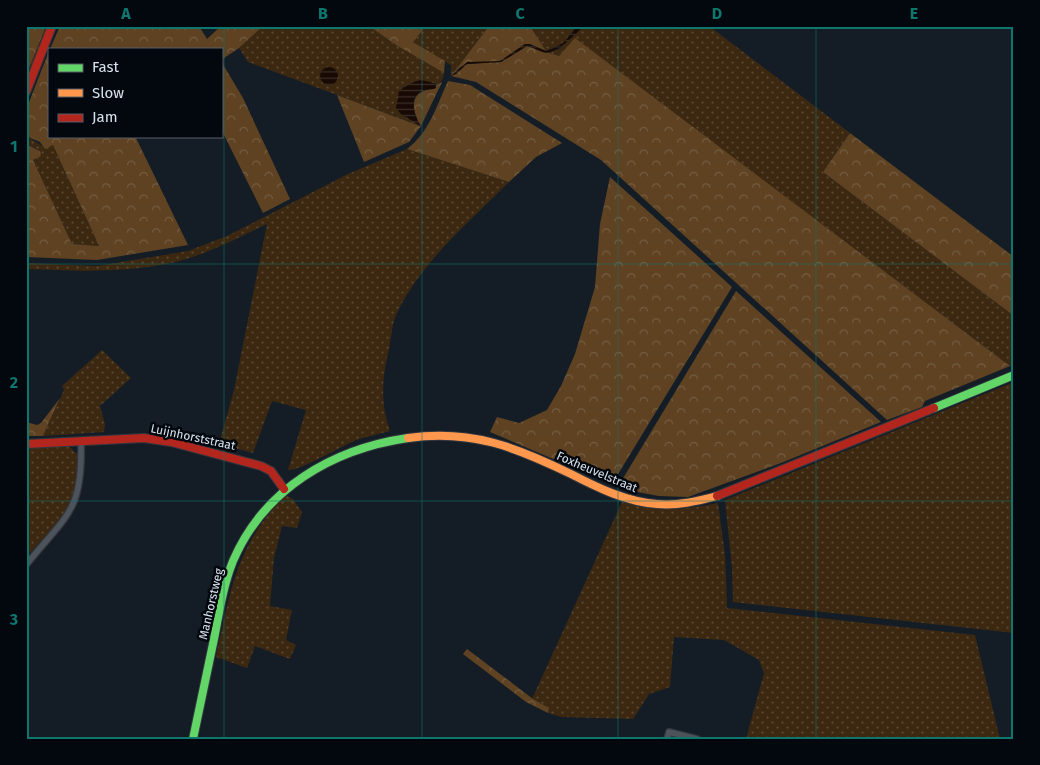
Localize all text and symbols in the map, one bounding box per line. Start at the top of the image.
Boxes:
text: A [120,4,131,23]
text: B [318,4,328,23]
text: C [515,4,525,23]
text: D [712,4,722,23]
text: E [910,4,918,23]
legend [48,48,222,138]
text: Fast [92,58,119,76]
text: Slow [92,84,124,102]
text: Jam [92,108,118,126]
text: 1 [10,137,18,156]
text: 2 [10,373,18,392]
street label: Luijnhorststraat [149,421,237,453]
street label: Foxheuvelstraat [555,449,640,496]
street label: Manhorstweg [196,566,226,641]
text: 3 [9,610,18,629]

